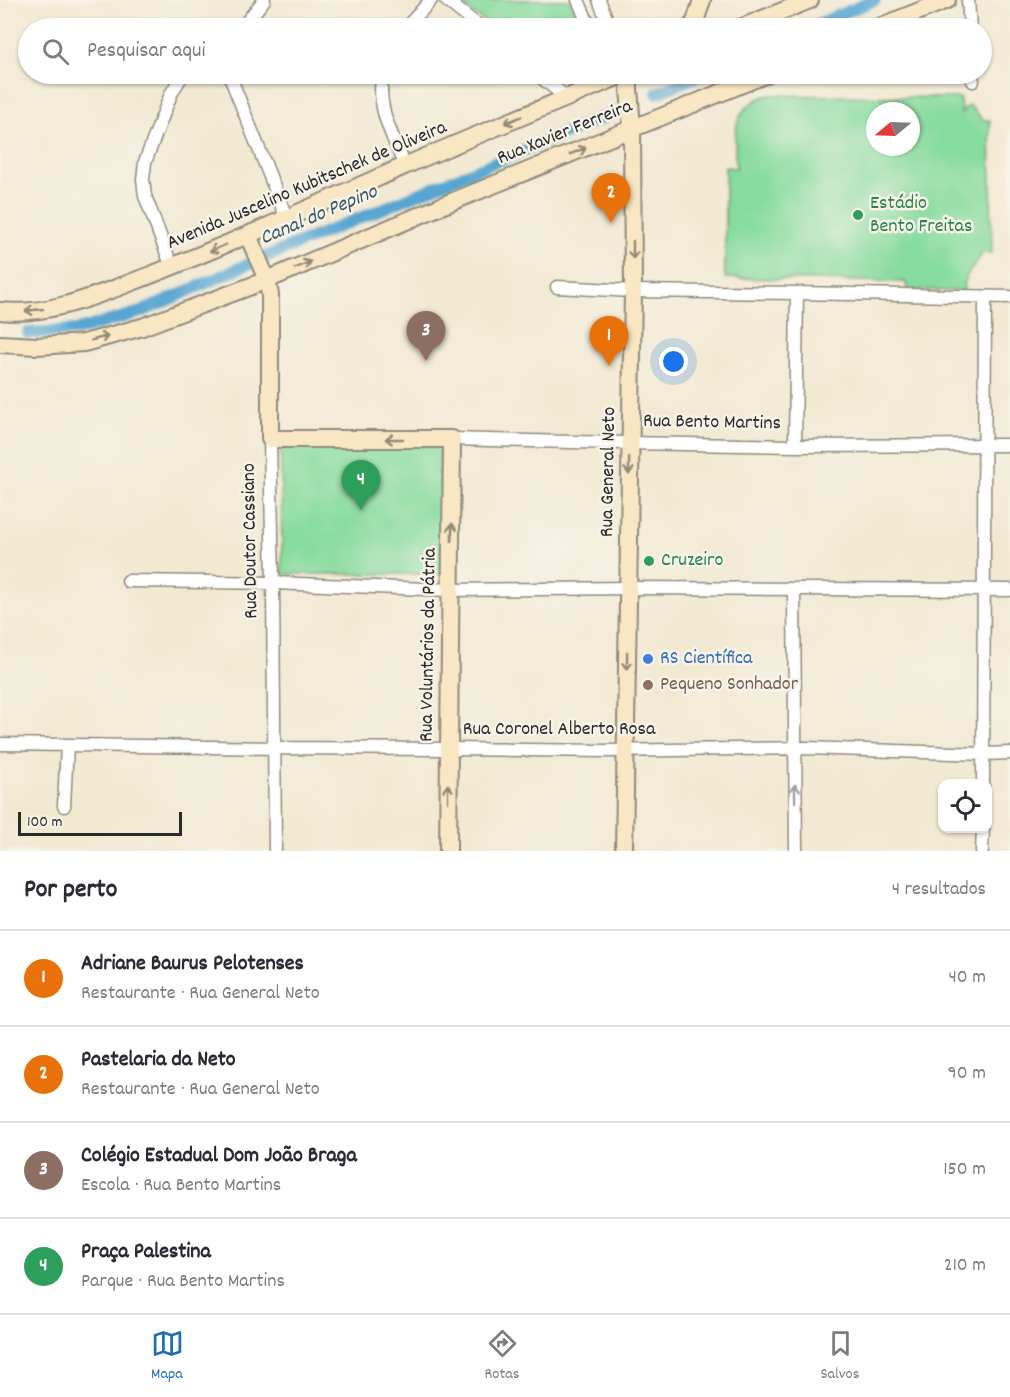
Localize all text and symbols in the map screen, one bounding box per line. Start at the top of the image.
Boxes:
search box [18,18,992,84]
icon: search [39,35,72,68]
text: Pesquisar aqui [87,36,206,67]
street label: Rua Xavier Ferreira [493,93,637,173]
north arrow [866,102,920,156]
street label: Avenida Juscelino Kubitschek de Oliveira [163,114,452,258]
one-way arrow [504,115,522,127]
one-way arrow [568,145,587,156]
pin: 2 [592,174,630,223]
water label: Canal do Pepino [256,177,384,254]
place label: Estádio Bento Freitas [870,190,972,241]
marker: Estádio Bento Freitas [851,208,865,222]
one-way arrow [627,239,638,259]
one-way arrow [209,243,227,254]
one-way arrow [293,259,311,270]
one-way arrow [25,305,45,316]
pin: 3 [406,312,446,361]
pin: 1 [590,316,628,366]
one-way arrow [90,332,109,344]
your location [659,347,688,376]
street label: Rua General Neto [594,406,624,537]
street label: Rua Bento Martins [643,408,781,438]
one-way arrow [384,433,404,445]
one-way arrow [624,455,635,475]
pin: 4 [342,460,380,510]
street label: Rua Doutor Cassiano [236,463,266,619]
one-way arrow [446,522,457,542]
street label: Rua Voluntários da Pátria [413,547,445,742]
place label: Cruzeiro [661,547,723,575]
marker: Cruzeiro [642,554,656,568]
place label: RS Científica [660,645,753,673]
one-way arrow [621,650,633,670]
marker: RS Científica [641,652,655,666]
place label: Pequeno Sonhador [660,671,799,699]
marker: Pequeno Sonhador [641,678,655,692]
street label: Rua Coronel Alberto Rosa [463,716,656,744]
map controls [938,779,992,833]
button: locate [938,779,992,833]
one-way arrow [442,783,454,803]
one-way arrow [790,783,801,803]
scale bar [18,809,182,836]
text: 100 m [27,811,63,834]
text: Por perto [24,872,117,909]
text: 4 resultados [892,876,986,904]
text: Adriane Baurus Pelotenses [81,949,304,980]
text: 1 [41,964,46,992]
text: 40 m [948,964,986,992]
text: Restaurante · Rua General Neto [81,980,320,1008]
text: Pastelaria da Neto [81,1045,236,1076]
text: 2 [39,1060,48,1088]
text: 90 m [948,1060,986,1088]
text: Restaurante · Rua General Neto [81,1076,320,1104]
text: Colégio Estadual Dom João Braga [81,1141,357,1172]
text: 3 [39,1156,48,1184]
text: 150 m [943,1156,986,1184]
text: Escola · Rua Bento Martins [81,1172,281,1200]
text: Praça Palestina [81,1237,211,1268]
text: 4 [39,1252,48,1280]
text: 210 m [944,1252,986,1280]
text: Parque · Rua Bento Martins [81,1268,285,1296]
tab: Mapa [151,1327,184,1386]
tab: Rotas [485,1327,520,1386]
tab: Salvos [821,1327,859,1386]

